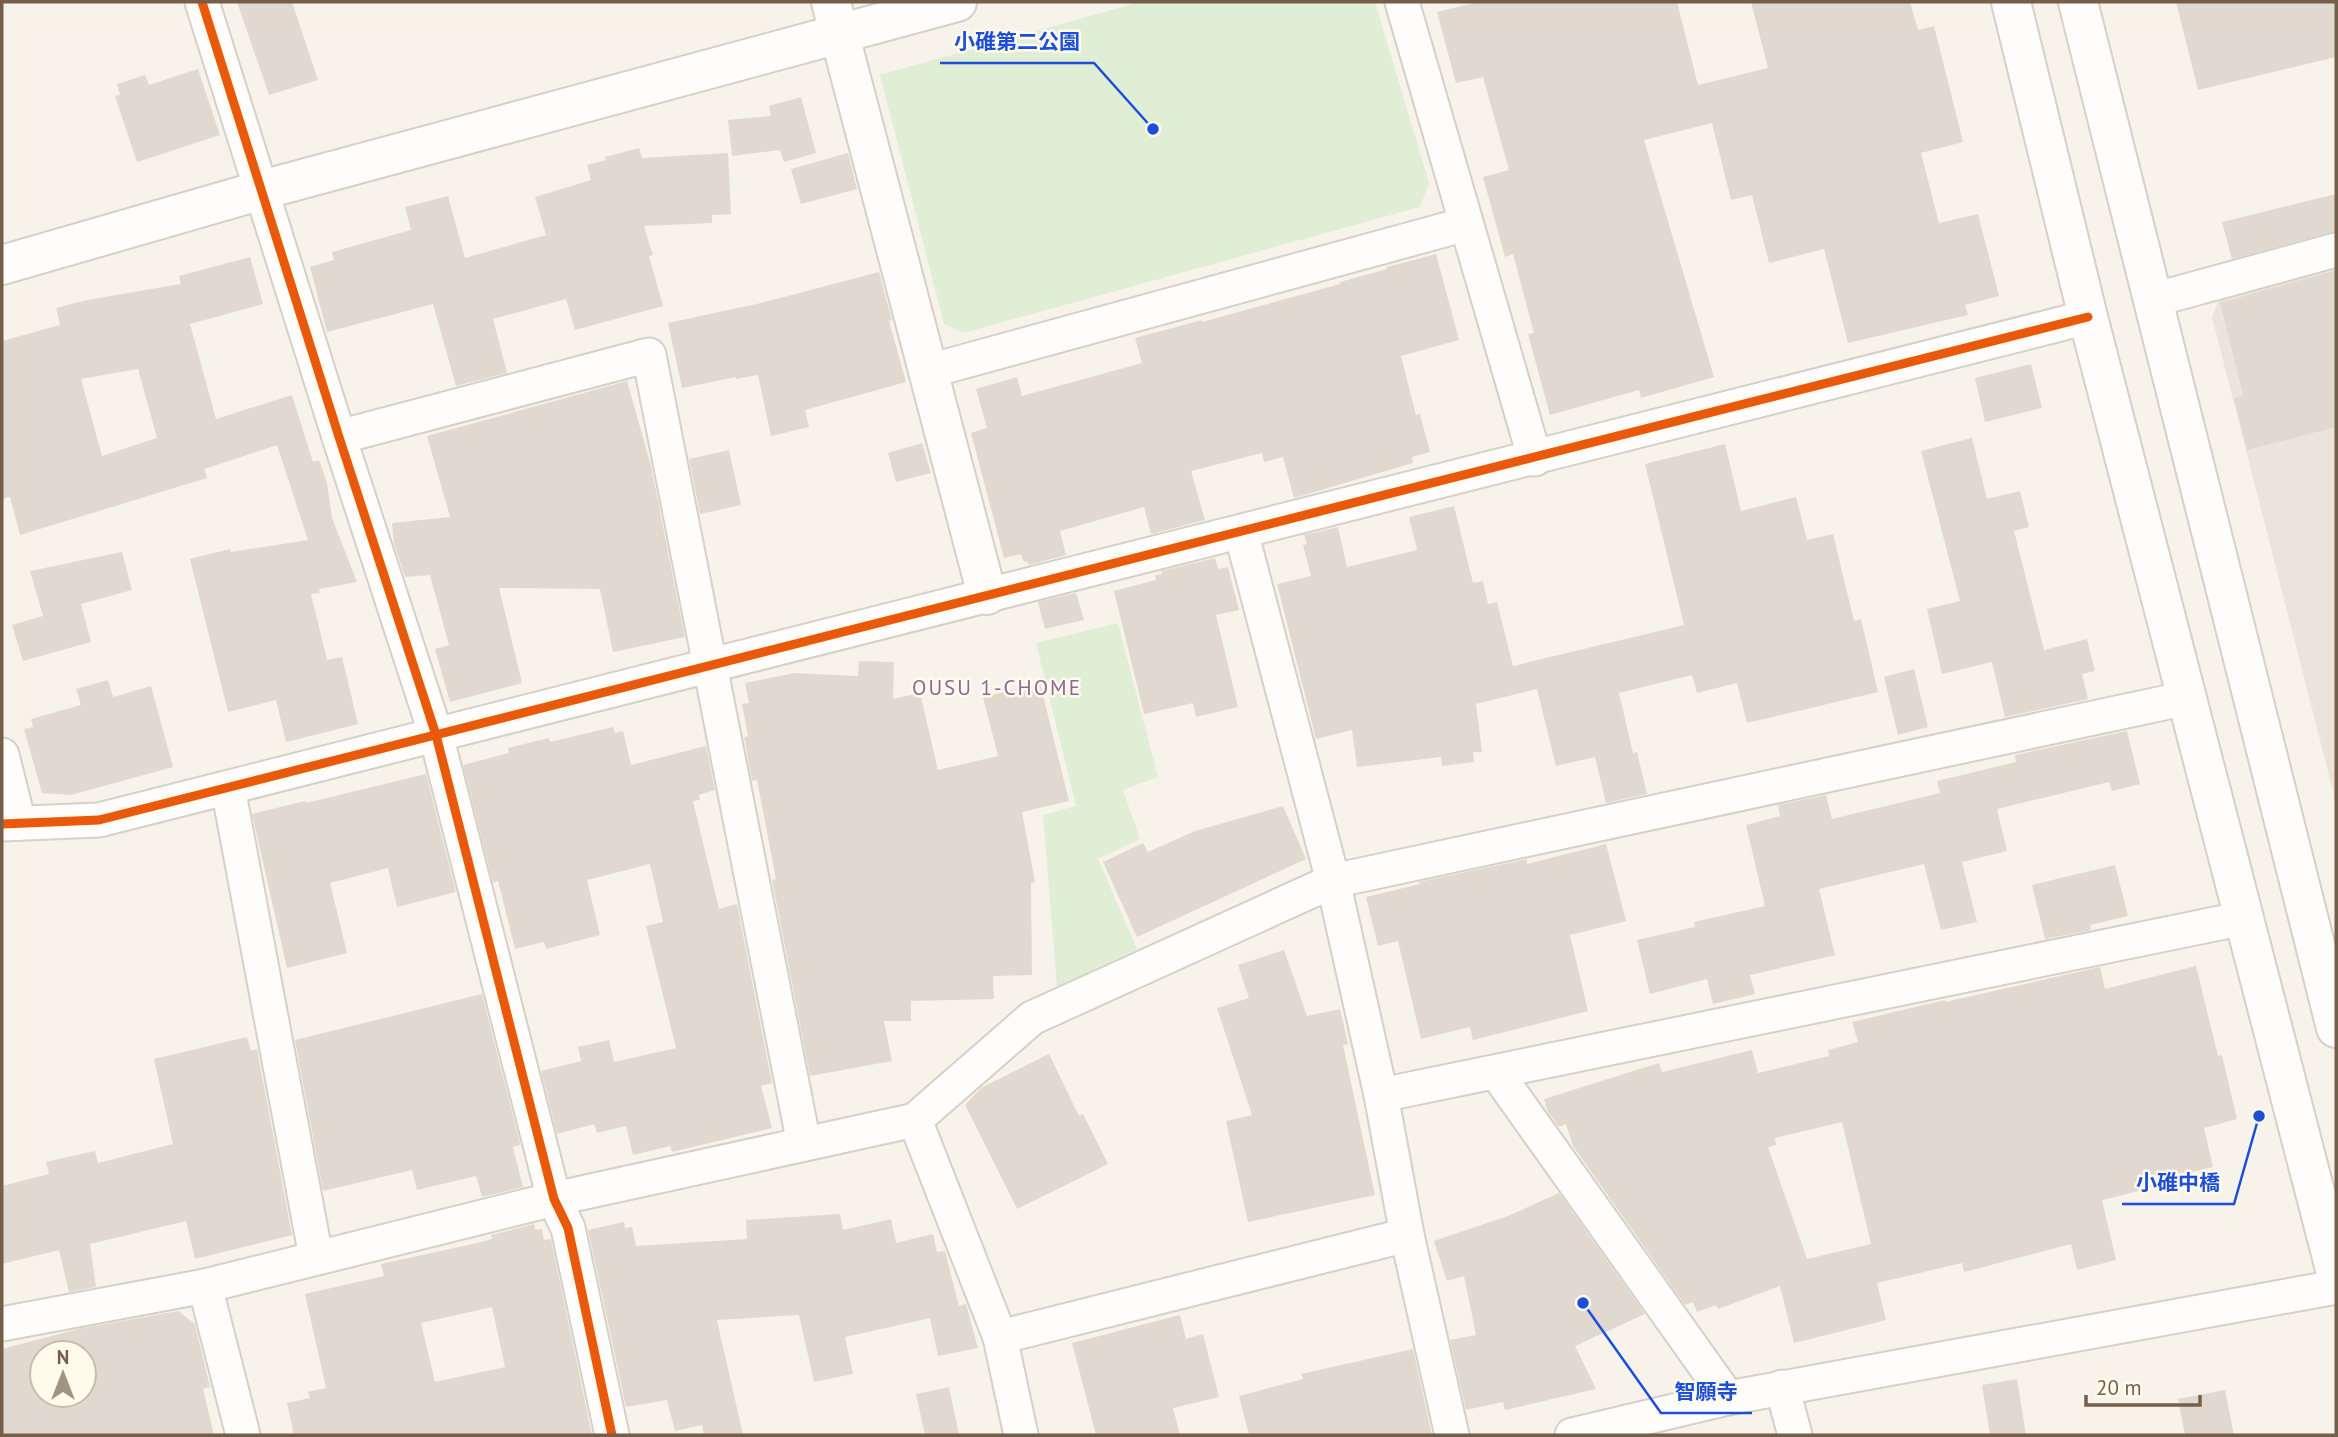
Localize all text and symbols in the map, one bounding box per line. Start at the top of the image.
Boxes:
callout: 小碓第二公園 [940,21,1094,63]
text: 小碓第二公園 [954,28,1080,55]
district label: OUSU 1-CHOME [912,674,1082,701]
callout: 小碓中橋 [2122,1162,2234,1204]
text: 小碓中橋 [2136,1169,2220,1196]
north arrow [28,1339,98,1409]
text: N [57,1345,69,1369]
scale bar [2086,1364,2200,1408]
callout: 智願寺 [1661,1371,1752,1413]
text: 20 m [2096,1374,2142,1401]
text: 智願寺 [1675,1378,1738,1405]

